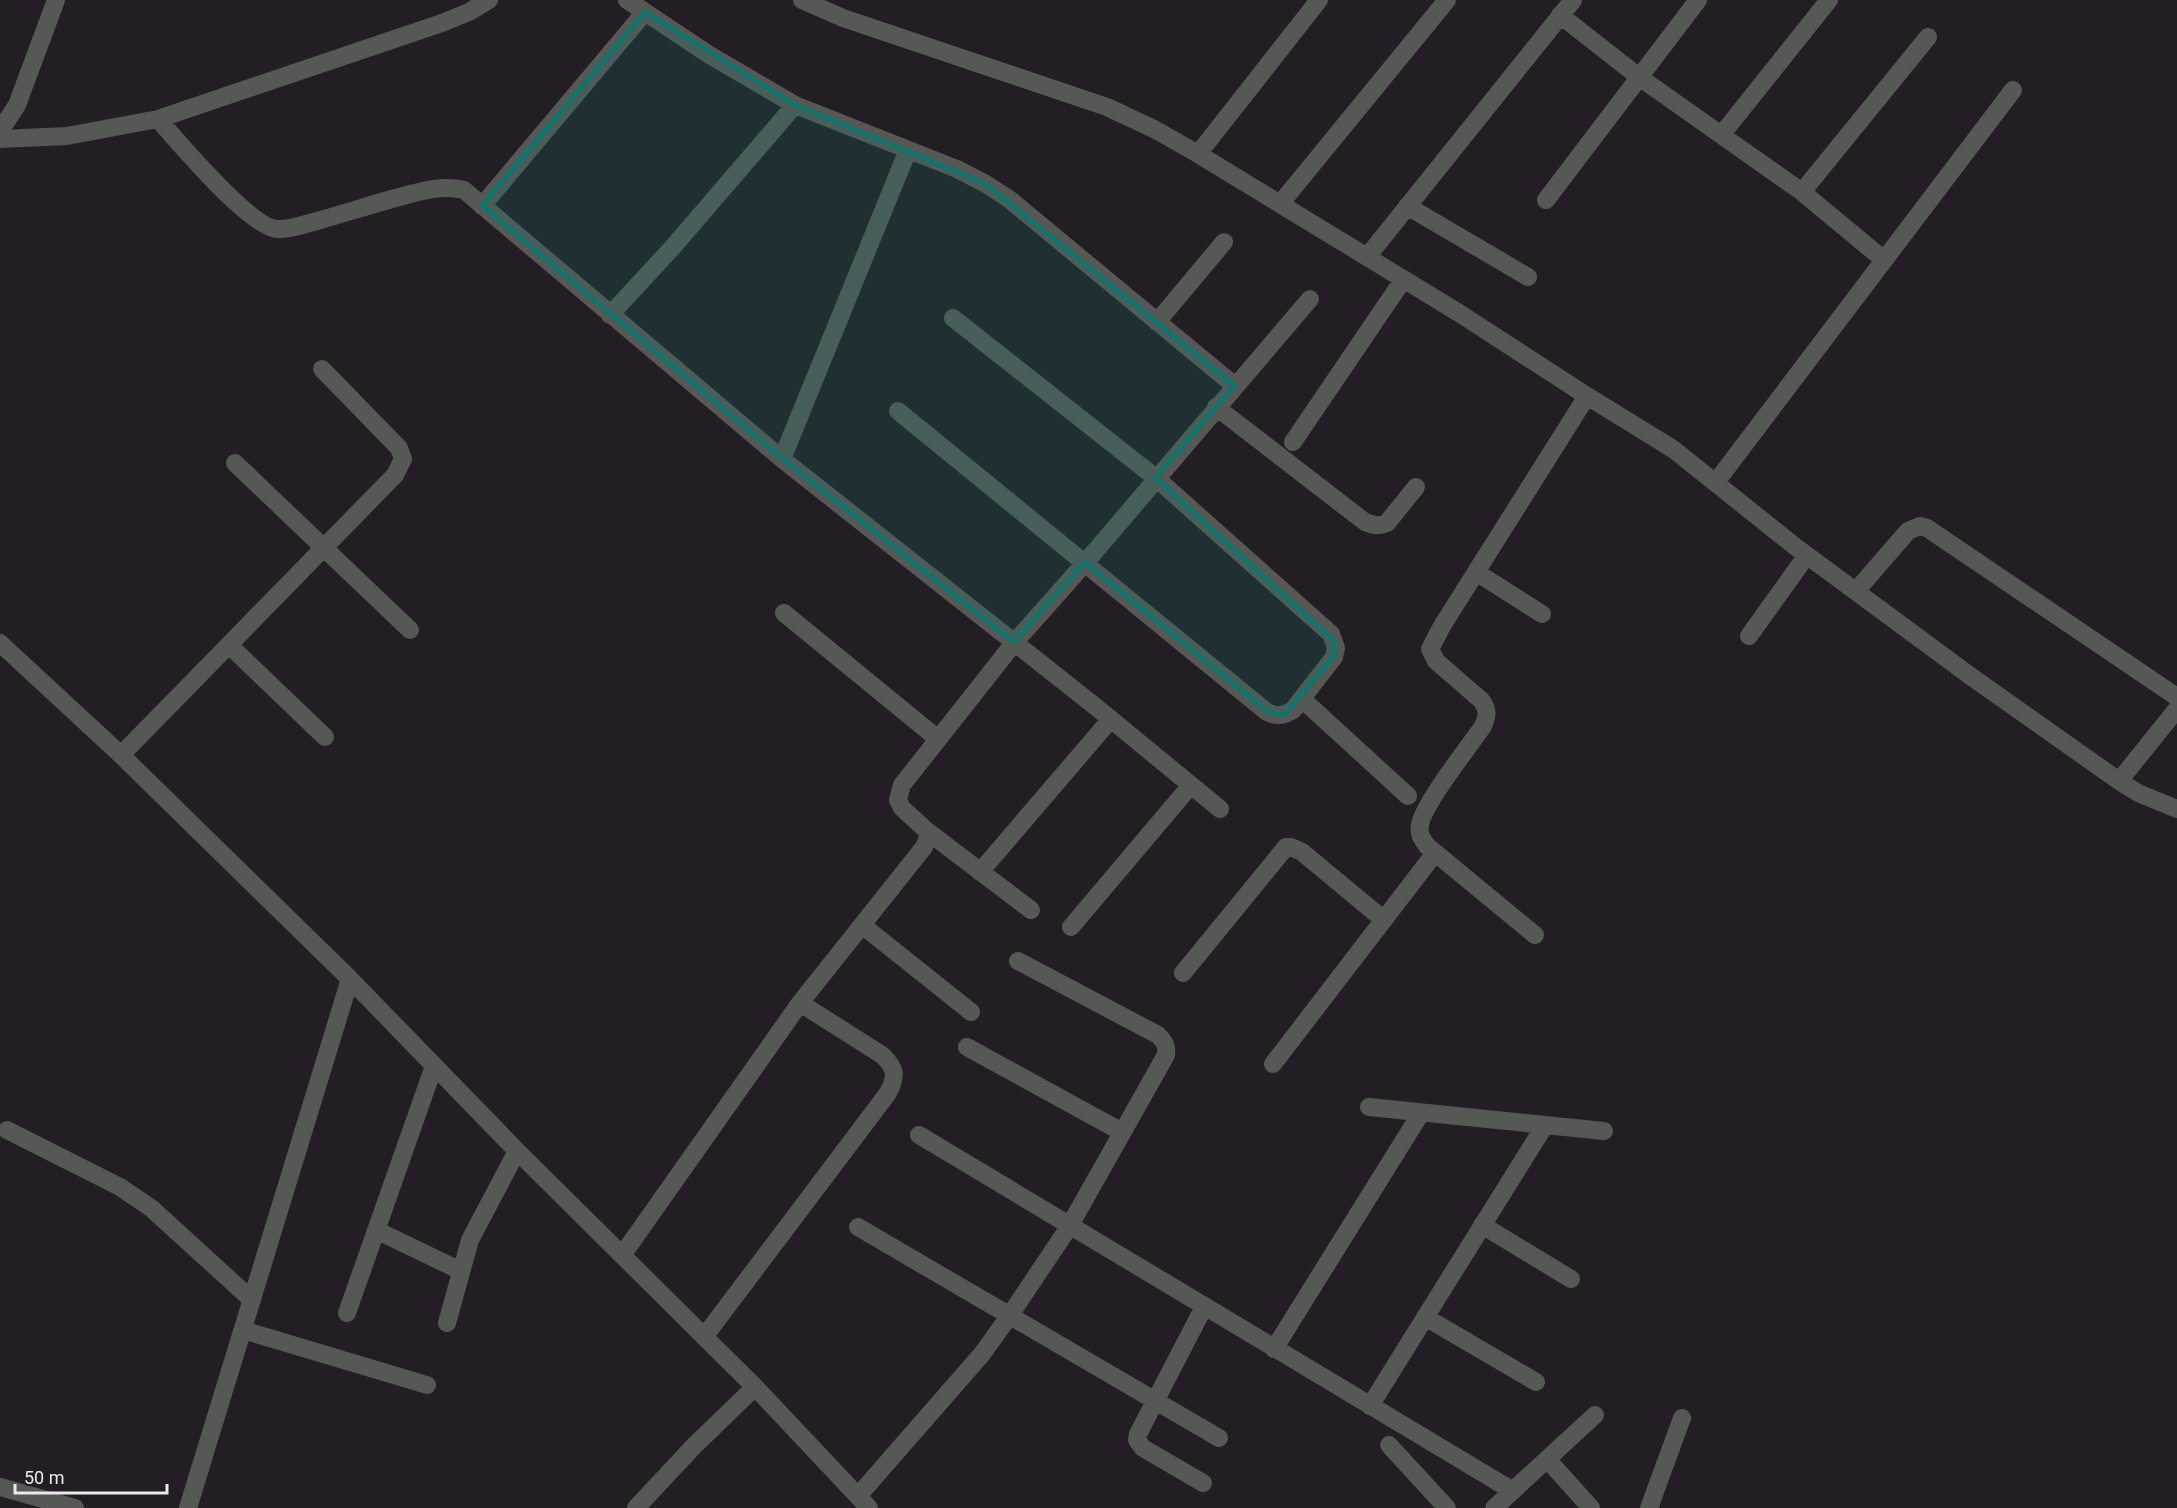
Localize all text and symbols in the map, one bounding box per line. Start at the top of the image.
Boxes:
scale bar [15,1457,166,1495]
text: 50 m [24,1467,64,1488]

